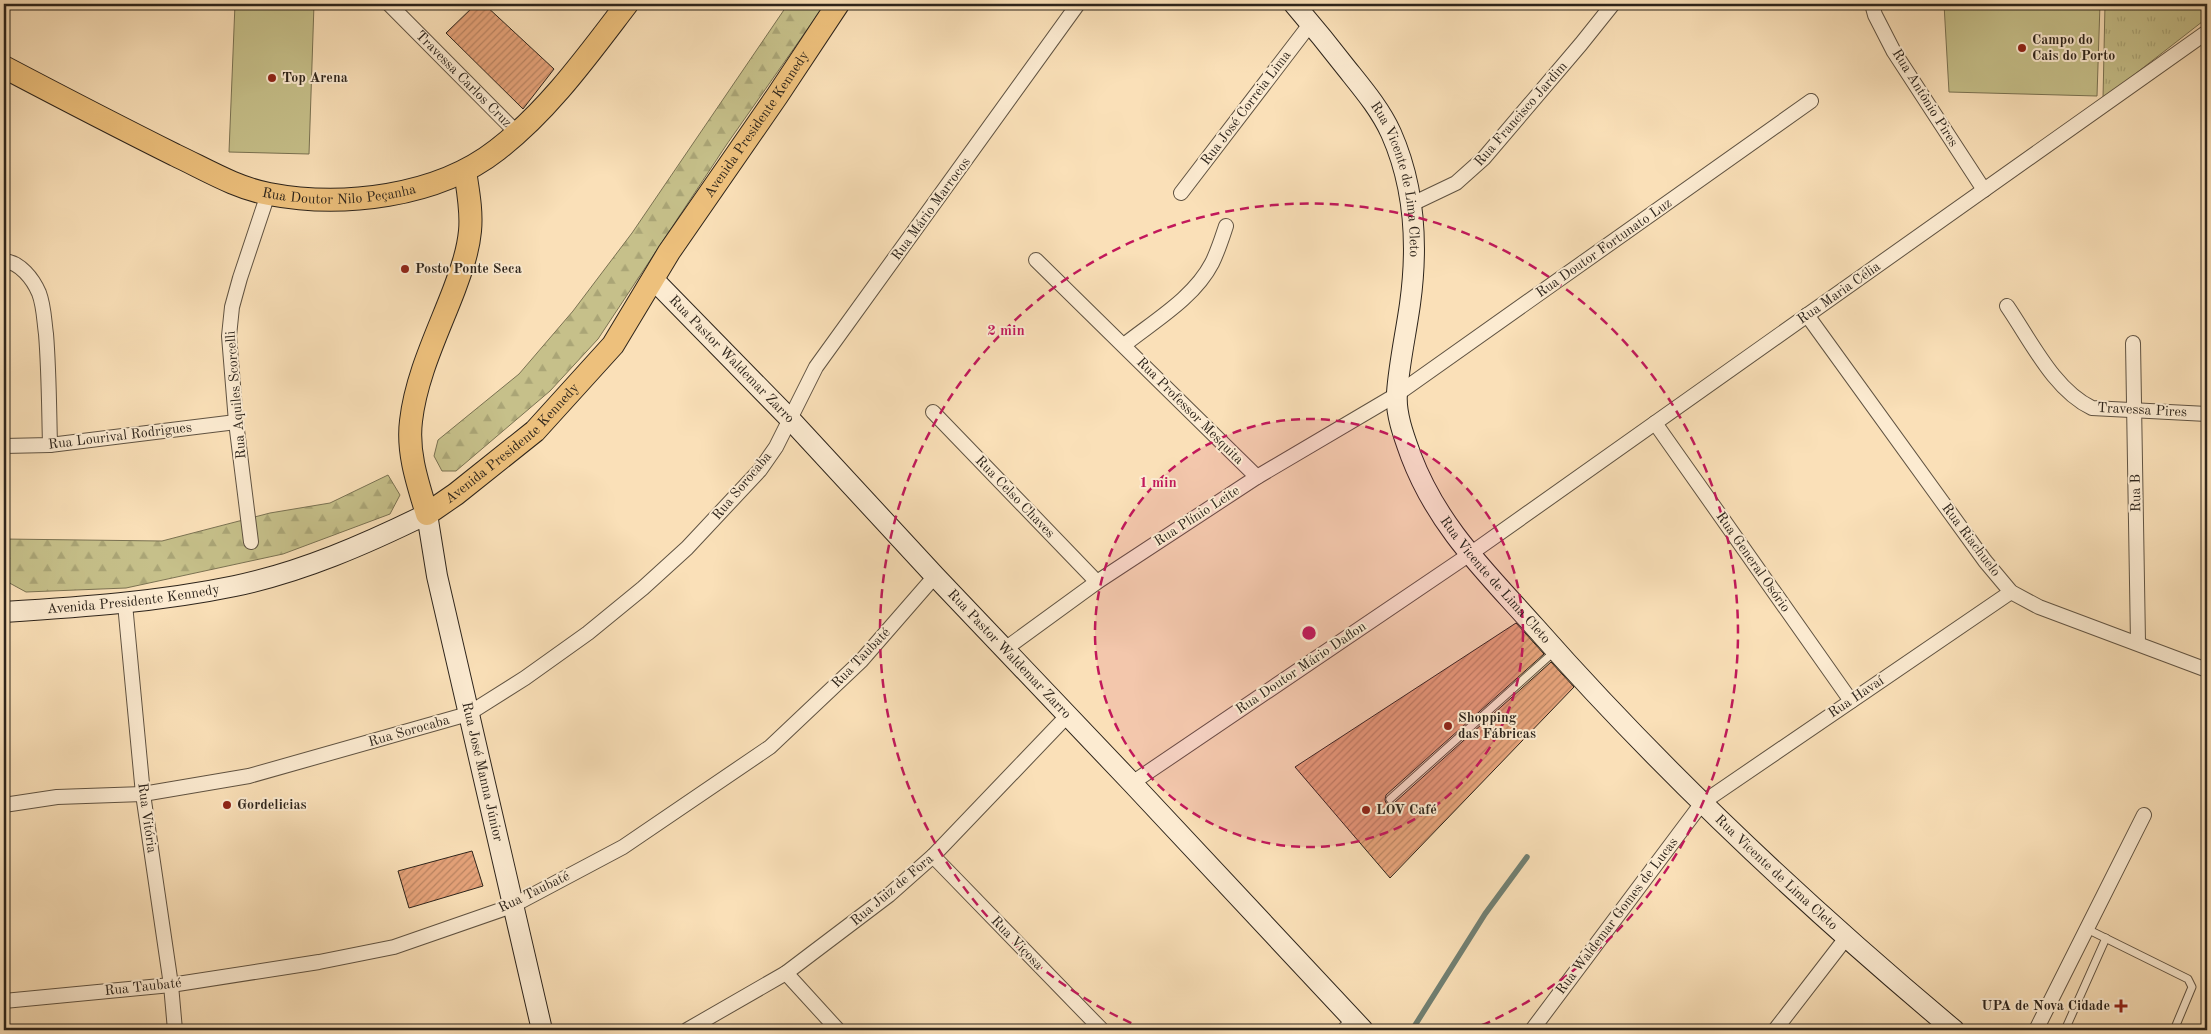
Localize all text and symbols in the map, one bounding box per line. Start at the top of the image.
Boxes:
street label: Travessa Carlos Cruz [413,28,514,130]
place label: Campo do Cais do Porto [2032,33,2115,63]
marker: Campo do Cais do Porto [2016,42,2028,54]
street label: Rua Antônio Pires [1889,47,1961,149]
street label: Avenida Presidente Kennedy [702,48,812,200]
street label: Rua José Correia Lima [1198,48,1294,168]
street label: Rua Francisco Jardim [1472,59,1570,169]
place label: Top Arena [282,71,348,85]
marker: Top Arena [266,72,278,84]
street label: Rua Vicente de Lima Cleto [1368,99,1421,257]
street label: Rua Mário Marrocos [889,155,973,263]
street label: Rua Doutor Nilo Peçanha [261,182,418,207]
street label: Rua Doutor Fortunato Luz [1534,196,1674,300]
street label: Rua Maria Célia [1795,259,1883,327]
place label: Posto Ponte Seca [415,262,522,276]
marker: Posto Ponte Seca [399,263,411,275]
street label: Rua Pastor Waldemar Zarro [666,293,797,426]
text: 2 min [987,324,1025,339]
street label: Rua Aquiles Scorcelli [223,330,249,460]
street label: Rua Professor Mesquita [1134,355,1246,467]
street label: Avenida Presidente Kennedy [443,380,582,506]
street label: Travessa Pires [2097,401,2187,419]
street label: Rua Lourival Rodrigues [47,420,193,452]
street label: Rua Sorocaba [710,449,774,523]
street label: Rua Celso Chaves [973,453,1057,541]
street label: Rua B [2129,474,2143,512]
text: 1 min [1139,476,1177,491]
street label: Rua Plínio Leite [1152,483,1242,549]
street label: Rua Riachuelo [1939,501,2003,579]
street label: Rua General Osório [1713,509,1793,615]
street label: Rua Vicente de Lima Cleto [1437,514,1553,646]
street label: Avenida Presidente Kennedy [46,582,222,616]
street label: Rua Pastor Waldemar Zarro [945,587,1074,721]
street label: Rua Doutor Mário Daflon [1233,619,1369,717]
centre of rings [1300,624,1318,642]
street label: Rua Taubaté [829,625,893,691]
street label: Rua Havaí [1826,673,1886,721]
street label: Rua José Manna Júnior [459,701,505,843]
place label: Shopping das Fábricas [1458,711,1536,741]
street label: Rua Sorocaba [367,713,451,749]
marker: Shopping das Fábricas [1442,720,1454,732]
street label: Rua Vitória [135,782,159,854]
place label: Gordelicias [237,798,307,812]
marker: Gordelicias [221,799,233,811]
place label: LOV Café [1376,803,1437,817]
marker: LOV Café [1360,804,1372,816]
street label: Rua Vicente de Lima Cleto [1712,812,1840,933]
street label: Rua Waldemar Gomes de Lucas [1553,835,1681,997]
street label: Rua Juiz de Fora [848,851,936,928]
street label: Rua Taubaté [496,869,572,915]
street label: Rua Viçosa [988,914,1046,973]
street label: Rua Taubaté [104,976,182,998]
place label: UPA de Nova Cidade [1981,999,2110,1013]
marker: UPA de Nova Cidade [2114,999,2128,1013]

